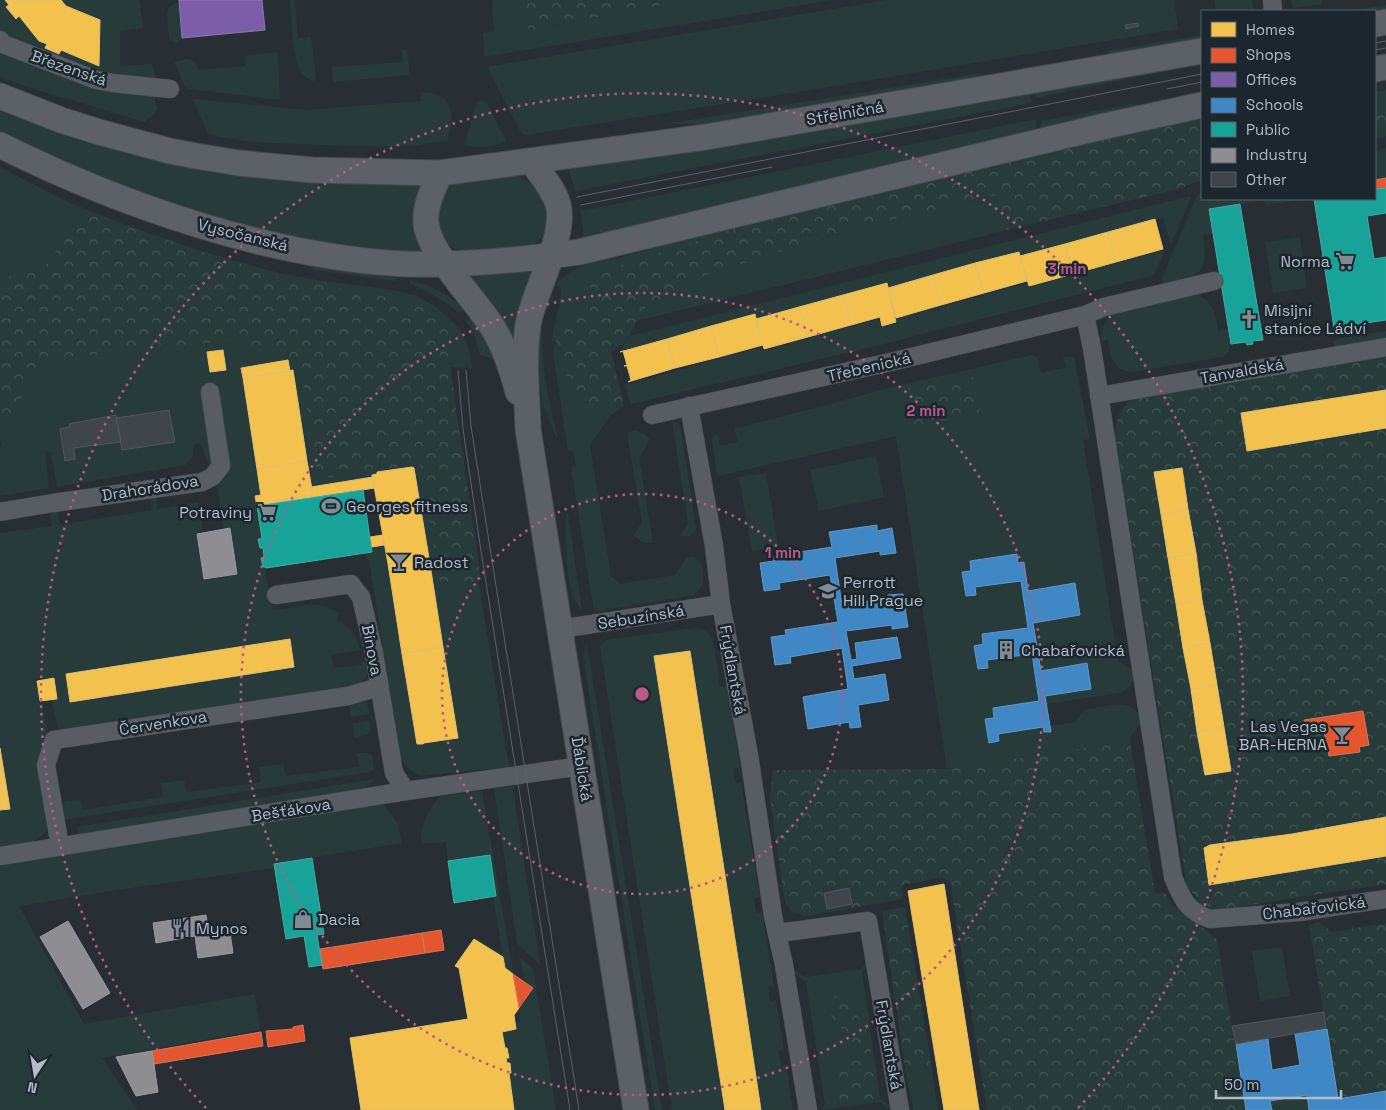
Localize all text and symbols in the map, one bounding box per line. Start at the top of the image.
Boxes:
legend [1201,10,1376,200]
text: Homes [1246,20,1295,39]
street label: Březenská [28,45,110,91]
text: Shops [1246,45,1291,64]
text: Offices [1246,70,1297,89]
text: Schools [1246,95,1304,114]
street label: Střelničná [804,96,886,130]
text: Public [1246,120,1290,139]
text: Industry [1246,145,1307,164]
text: Other [1246,170,1287,189]
street label: Vysočanská [196,214,290,256]
supermarket icon: Norma [1334,250,1356,272]
place label: Norma [1280,251,1330,272]
text: 3 min [1048,259,1086,278]
place label: Misijní stanice Ládví [1264,300,1366,339]
church icon: Misijní stanice Ládví [1238,308,1260,330]
street label: Třebenická [825,347,913,387]
street label: Tanvaldská [1198,353,1286,389]
text: 2 min [907,401,945,420]
street label: Drahorádova [100,470,200,506]
sports icon: Georges fitness [320,495,342,517]
place label: Georges fitness [346,496,468,517]
supermarket icon: Potraviny [256,501,278,523]
place label: Potraviny [179,502,252,523]
text: 1 min [765,543,801,562]
bar icon: Radost [388,551,410,573]
place label: Radost [414,552,469,573]
place label: Perrott Hill Prague [843,572,923,611]
school or university icon: Perrott Hill Prague [817,580,839,602]
street label: Sebuzínská [596,600,686,634]
street label: Bínova [357,623,387,677]
street label: Frýdlantská [715,623,751,717]
building icon: Chabařovická [995,639,1017,661]
place label: Chabařovická [1021,640,1125,661]
centre of rings [633,685,651,703]
street label: Červenkova [118,706,208,740]
place label: Las Vegas BAR-HERNA [1239,716,1327,755]
bar icon: Las Vegas BAR-HERNA [1331,724,1353,746]
street label: Ďáblická [567,735,597,803]
street label: Bešťákova [250,793,332,827]
street label: Chabařovická [1261,891,1367,925]
shop icon: Dacia [292,908,314,930]
place label: Dacia [318,909,360,930]
restaurant icon: Mynos [170,917,192,939]
place label: Mynos [196,918,248,939]
street label: Frýdlantská [871,998,907,1092]
north arrow [10,1050,60,1100]
scale bar [1216,1068,1341,1100]
text: 50 m [1224,1075,1259,1094]
text: N [26,1078,39,1097]

